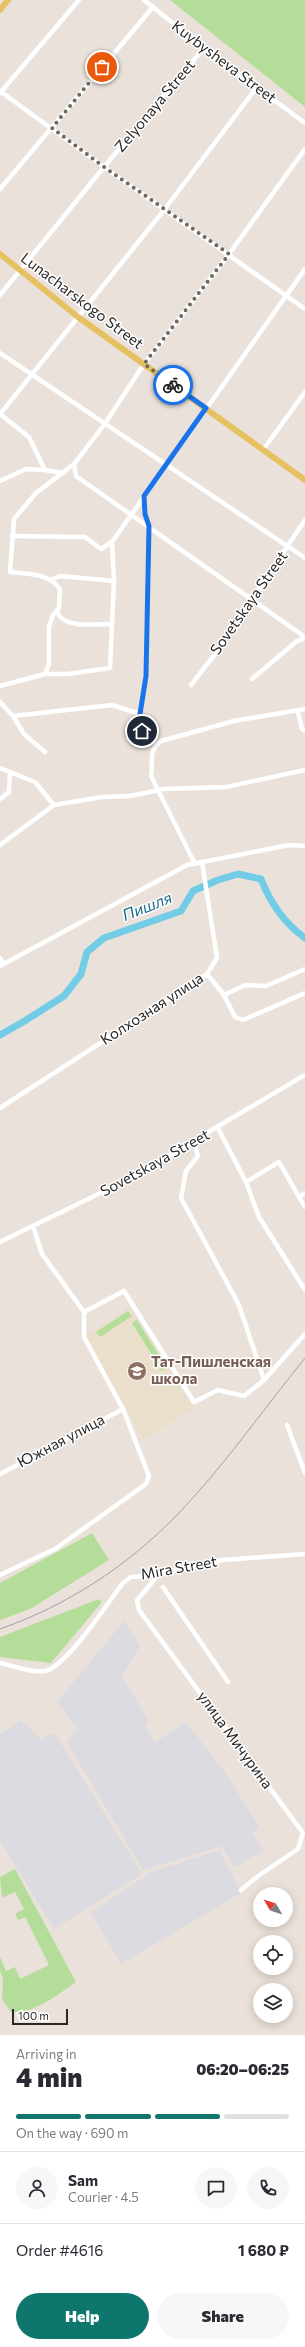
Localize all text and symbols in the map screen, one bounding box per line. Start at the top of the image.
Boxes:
street label: Kuybysheva Street [169,16,280,106]
pin [85,50,119,84]
street label: Zelyonaya Street [110,55,198,155]
icon: bag [91,56,113,78]
street label: Lunacharskogo Street [18,248,147,352]
courier [153,365,193,405]
icon: bike [162,374,184,396]
street label: Sovetskaya Street [206,547,291,658]
pin [125,714,159,748]
icon: home [131,720,153,742]
water label: Пишля [119,887,175,924]
street label: Колхозная улица [97,968,206,1048]
street label: Sovetskaya Street [97,1125,212,1200]
place label: Тат-Пишленская школа [151,1352,271,1387]
school or university icon: Тат-Пишленская школа [126,1360,148,1382]
street label: Южная улица [14,1410,107,1471]
street label: Mira Street [139,1551,218,1583]
street label: улица Мичурина [194,1687,277,1792]
north arrow [253,1887,293,1927]
map controls [253,1887,293,2023]
button: locate [253,1935,293,1975]
button: layers [253,1983,293,2023]
scale bar [12,2007,68,2026]
text: 100 m [18,2009,49,2022]
text: Arriving in [16,2046,76,2062]
text: 06:20–06:25 [196,2060,289,2078]
text: 4 min [16,2061,82,2092]
text: On the way · 690 m [16,2125,128,2141]
button: person [16,2167,58,2209]
button: chat [195,2167,237,2209]
button: phone [247,2167,289,2209]
text: Sam [68,2171,98,2189]
text: Courier · 4.5 [68,2189,139,2205]
text: Order #4616 [16,2241,103,2259]
text: 1 680 ₽ [238,2241,289,2259]
button: Help [16,2293,149,2339]
button: Share [157,2293,289,2339]

